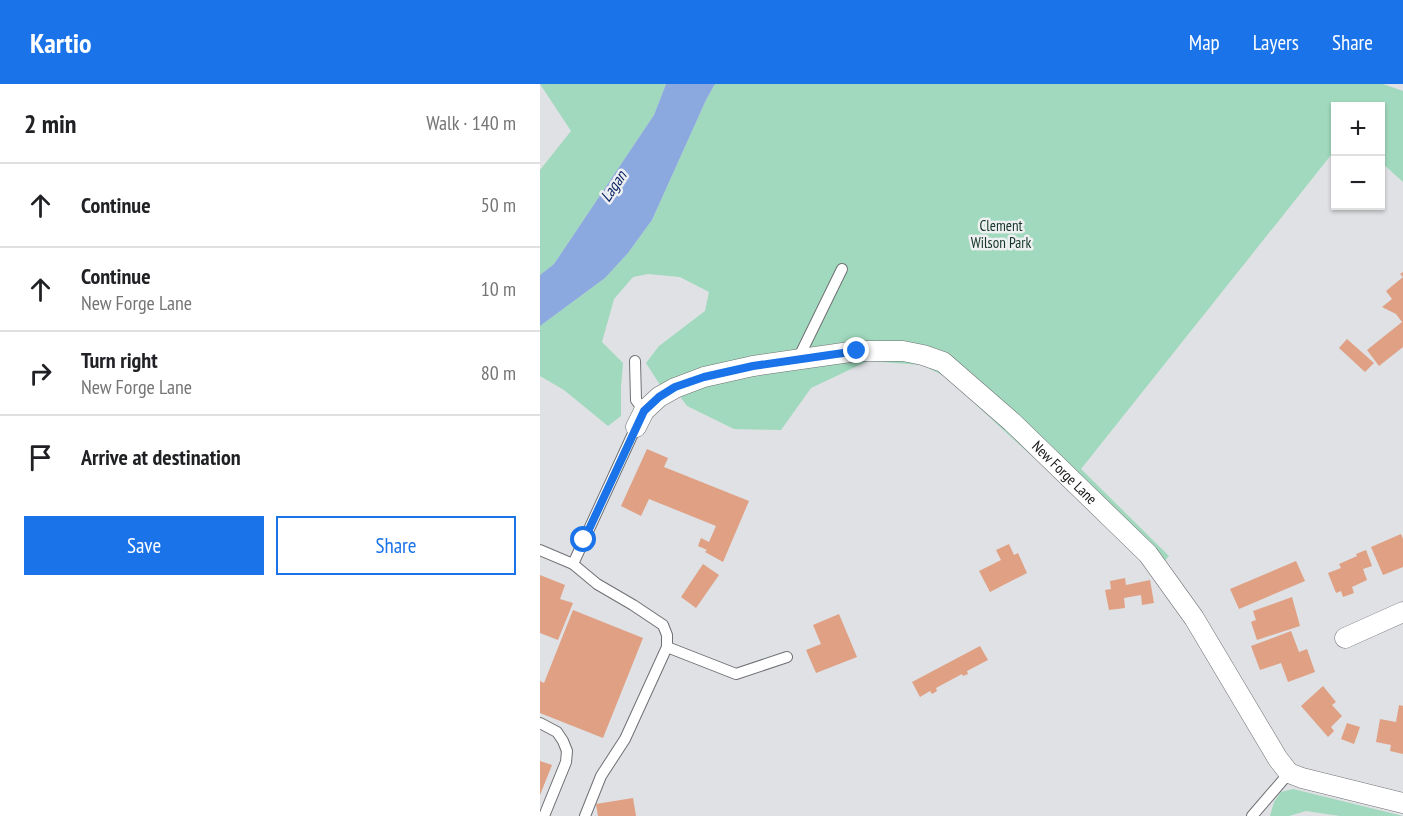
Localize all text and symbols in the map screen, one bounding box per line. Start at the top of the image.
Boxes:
text: Kartio [30,24,92,61]
text: Map [1189,29,1220,56]
text: Layers [1253,29,1299,56]
text: Share [1332,29,1373,56]
map controls [1331,102,1385,210]
button: + [1331,102,1385,156]
text: 2 min [24,107,77,140]
text: Walk · 140 m [426,110,516,136]
button: − [1331,156,1385,210]
water label: Lagan [595,166,631,205]
icon: ahead [24,189,57,222]
text: Continue [81,191,151,219]
text: 50 m [481,192,516,218]
park label: Clement Wilson Park [971,216,1031,252]
text: Continue [81,262,151,290]
icon: ahead [24,273,57,306]
text: 10 m [481,276,516,302]
text: New Forge Lane [81,290,192,316]
route end [843,337,869,363]
text: Turn right [81,346,158,374]
icon: right [24,357,57,390]
text: 80 m [481,360,516,386]
text: New Forge Lane [81,374,192,400]
street label: New Forge Lane [1028,437,1101,508]
icon: arrive [24,441,57,474]
text: Arrive at destination [81,443,241,471]
button: Save [24,516,264,575]
button: Share [276,516,516,575]
route start [570,526,596,552]

